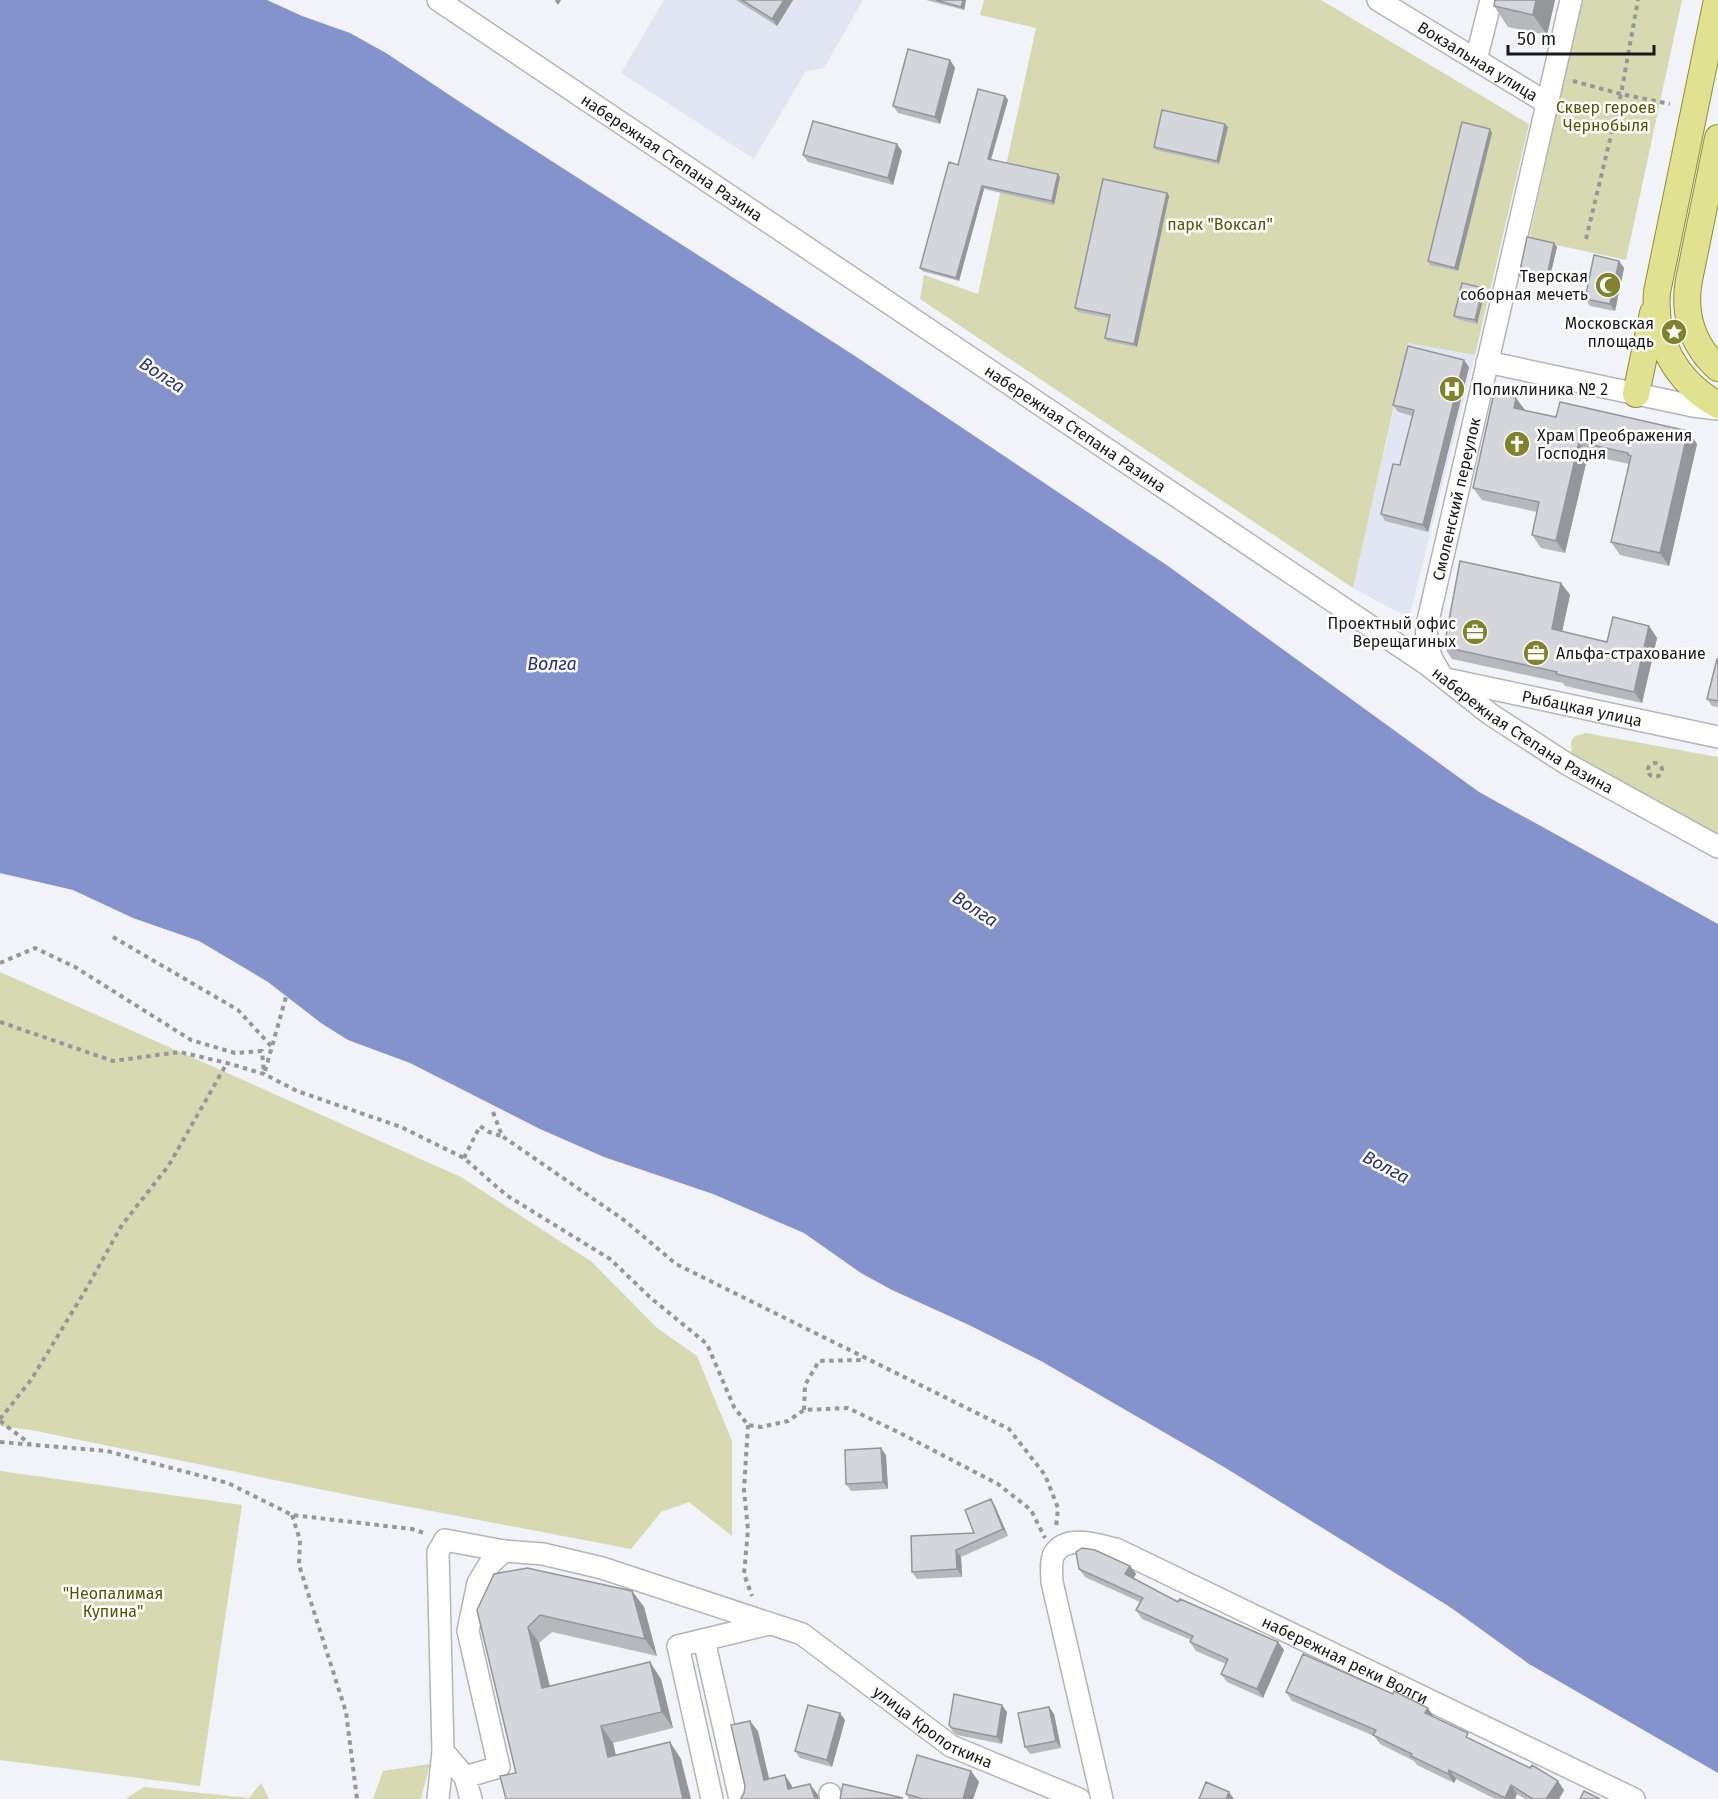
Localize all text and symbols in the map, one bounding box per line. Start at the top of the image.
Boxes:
street label: Вокзальная улица [1414,17,1541,105]
scale bar [1508,18,1654,56]
text: 50 m [1517,28,1556,50]
street label: набережная Степана Разина [577,90,766,225]
park label: Сквер героев Чернобыля [1556,98,1656,135]
park label: парк "Воксал" [1167,215,1273,234]
place label: Тверская соборная мечеть [1460,267,1588,304]
mosque icon: Тверская соборная мечеть [1593,270,1623,300]
place label: Московская площадь [1565,314,1654,351]
place icon: Московская площадь [1659,317,1689,347]
water label: Волга [135,352,189,398]
street label: набережная Степана Разина [981,361,1170,496]
hospital icon: Поликлиника № 2 [1437,374,1467,404]
place label: Поликлиника № 2 [1472,380,1608,399]
street label: Смоленский переулок [1429,415,1485,582]
place label: Храм Преображения Господня [1537,426,1692,463]
church icon: Храм Преображения Господня [1502,429,1532,459]
place label: Проектный офис Верещагиных [1327,614,1456,651]
office icon: Проектный офис Верещагиных [1460,617,1490,647]
office icon: Альфа-страхование [1521,638,1551,668]
place label: Альфа-страхование [1556,644,1706,663]
water label: Волга [527,653,577,675]
street label: набережная Степана Разина [1428,663,1617,798]
street label: Рыбацкая улица [1520,686,1644,731]
water label: Волга [948,886,1002,932]
water label: Волга [1359,1146,1413,1188]
park label: "Неопалимая Купина" [63,1584,163,1621]
street label: набережная реки Волги [1259,1612,1431,1708]
street label: улица Кропоткина [869,1682,995,1772]

